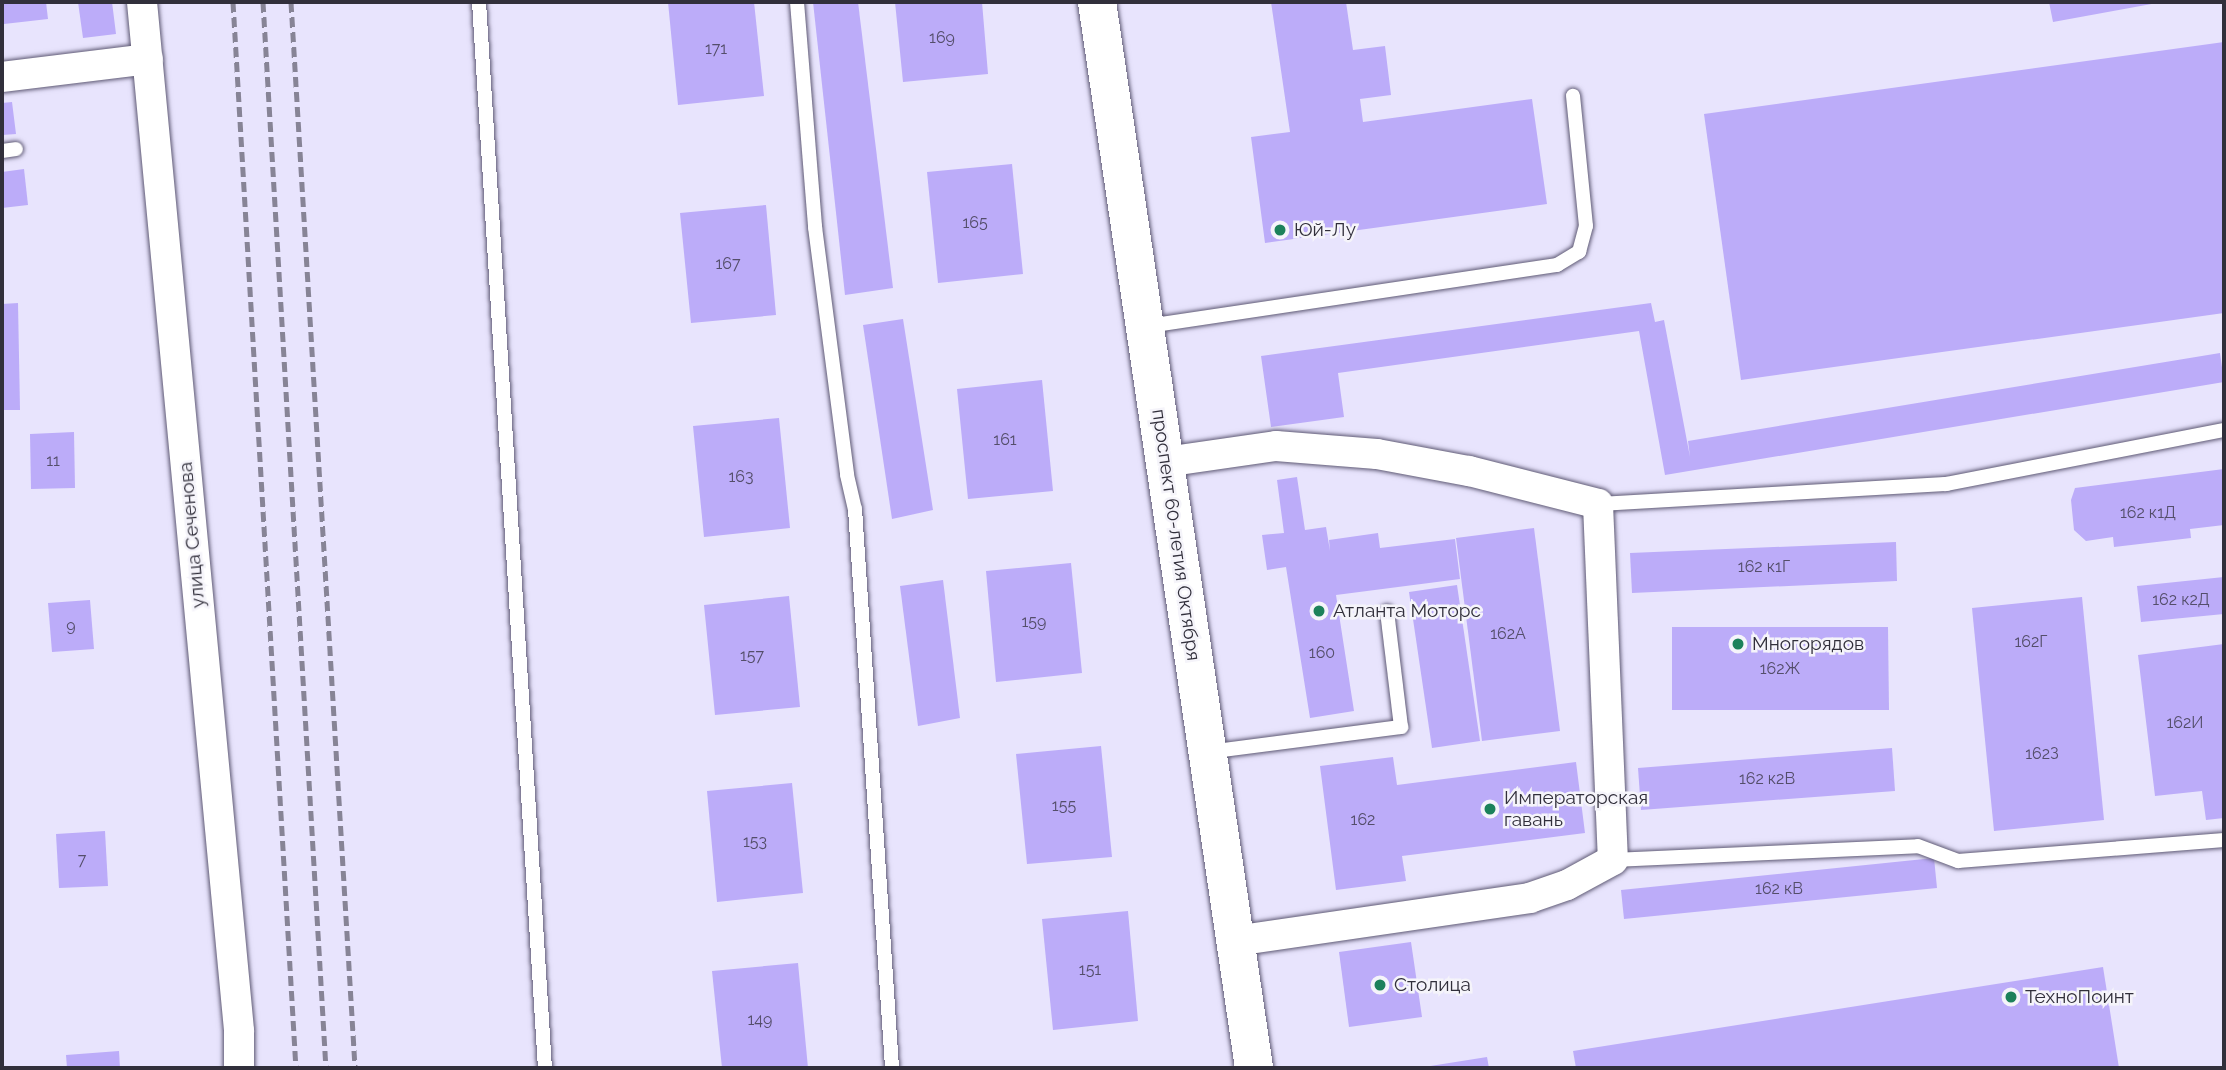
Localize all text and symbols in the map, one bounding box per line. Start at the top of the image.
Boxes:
house number: 169 [929,28,955,48]
house number: 171 [705,39,727,59]
house number: 165 [962,213,988,233]
place label: Юй-Лу [1294,219,1356,241]
marker: Юй-Лу [1272,222,1288,238]
house number: 167 [715,254,741,274]
street label: проспект 60-летия Октября [1147,408,1205,662]
house number: 161 [993,430,1017,450]
house number: 11 [46,451,60,471]
street label: улица Сеченова [174,461,210,609]
house number: 163 [728,467,754,487]
house number: 162 к1Д [2120,503,2176,523]
house number: 162 к1Г [1738,557,1790,577]
house number: 162 к2Д [2152,590,2210,610]
place label: Атланта Моторс [1333,600,1481,622]
marker: Атланта Моторс [1311,603,1327,619]
house number: 159 [1022,612,1046,632]
house number: 9 [66,616,76,636]
house number: 162А [1490,624,1526,644]
house number: 162Г [2014,632,2048,652]
place label: Многорядов [1752,633,1864,655]
marker: Многорядов [1730,636,1746,652]
house number: 160 [1309,643,1335,663]
house number: 157 [740,646,764,666]
house number: 162Ж [1760,659,1800,679]
house number: 162И [2167,713,2203,733]
house number: 162З [2025,744,2059,764]
house number: 162 к2В [1739,769,1795,789]
place label: Императорская гавань [1504,787,1648,831]
house number: 155 [1052,796,1076,816]
marker: Императорская гавань [1482,801,1498,817]
house number: 162 [1351,810,1375,830]
house number: 153 [743,832,767,852]
house number: 7 [78,850,86,870]
house number: 162 кВ [1755,879,1803,899]
house number: 151 [1079,960,1101,980]
place label: Столица [1394,974,1471,996]
marker: Столица [1372,977,1388,993]
place label: ТехноПоинт [2025,986,2134,1008]
marker: ТехноПоинт [2003,989,2019,1005]
house number: 149 [748,1010,772,1030]

